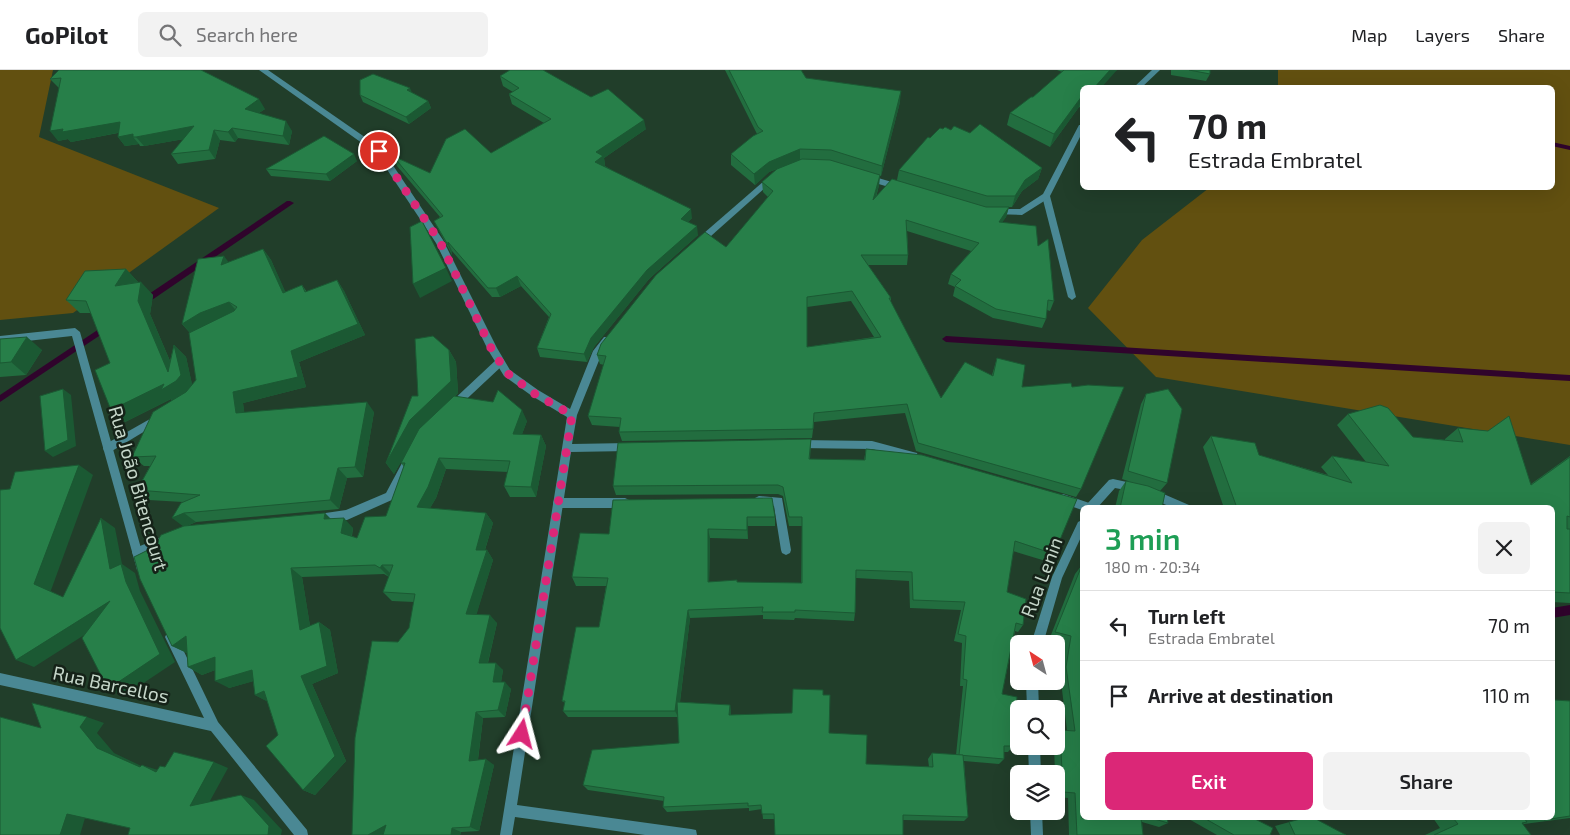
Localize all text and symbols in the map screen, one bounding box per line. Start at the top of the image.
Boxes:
search box [138,12,488,57]
text: GoPilot [25,20,108,49]
icon: search [156,21,184,49]
text: Search here [196,23,298,46]
text: Map [1351,24,1387,46]
text: Layers [1415,24,1470,46]
text: Share [1498,24,1545,46]
text: 70 m [1188,104,1267,146]
icon: left [1105,105,1170,170]
pin [358,130,400,172]
icon: arrive [365,137,393,165]
text: Estrada Embratel [1188,146,1362,172]
street label: Rua João Bitencourt [104,403,174,573]
text: 3 min [1105,520,1181,556]
button: close [1478,522,1530,574]
street label: Rua Lenin [1015,534,1067,620]
text: 180 m · 20:34 [1105,557,1200,576]
text: Turn left [1148,605,1225,628]
icon: left [1105,612,1133,640]
text: 70 m [1488,614,1530,637]
text: Estrada Embratel [1148,628,1275,647]
north arrow [1010,635,1065,690]
map controls [1010,635,1065,820]
street label: Rua Barcellos [51,660,171,708]
icon: arrive [1105,682,1133,710]
text: Arrive at destination [1148,684,1333,707]
text: 110 m [1483,684,1530,707]
button: search [1010,700,1065,755]
position arrow [495,707,547,759]
button: Exit [1105,752,1313,810]
button: Share [1323,752,1530,810]
button: layers [1010,765,1065,820]

